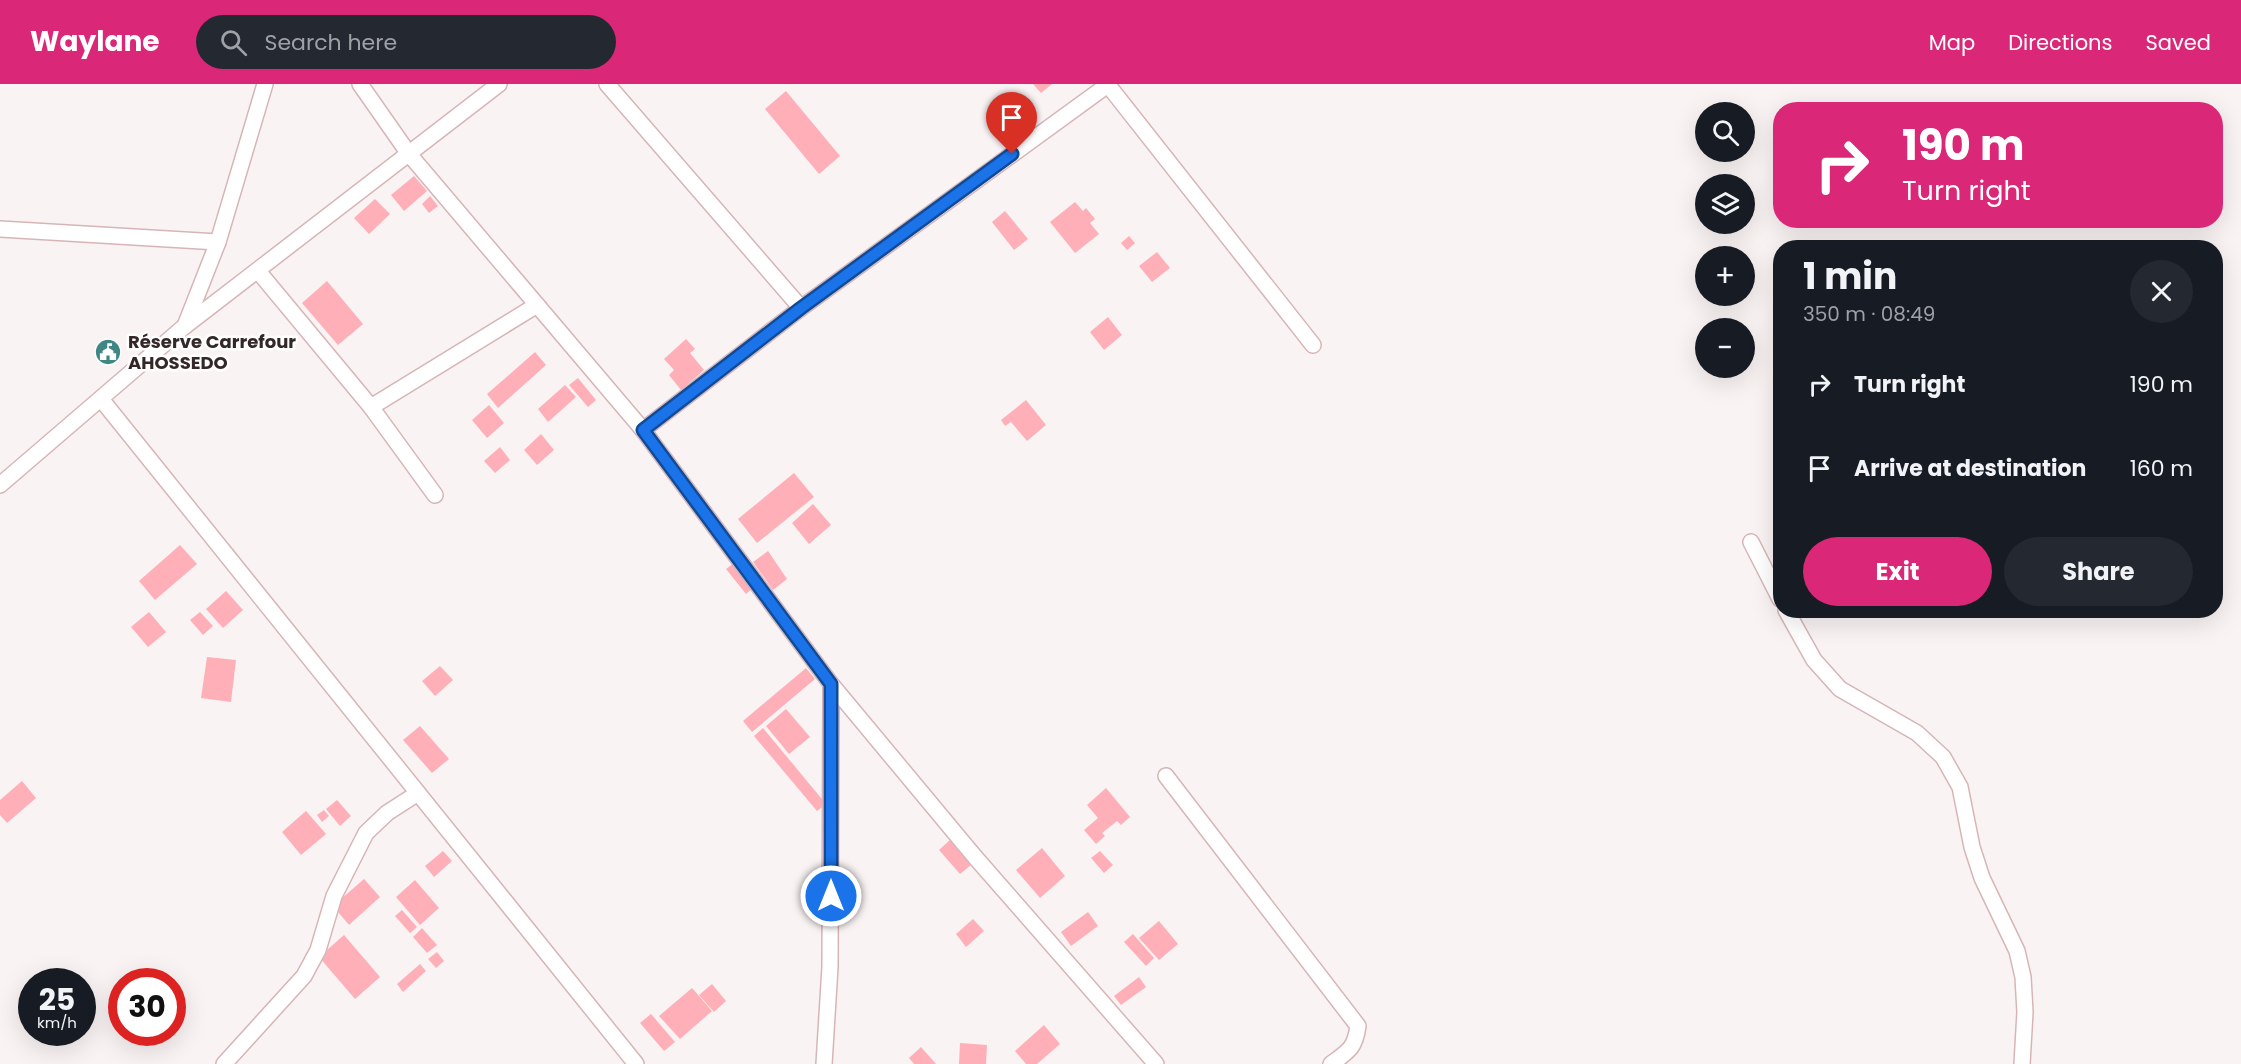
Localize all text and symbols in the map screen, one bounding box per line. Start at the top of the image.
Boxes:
search box [196,15,616,69]
text: Waylane [30,22,160,61]
icon: search [217,26,250,59]
text: Search here [265,27,397,58]
text: Map [1929,28,1975,57]
text: Directions [2008,28,2112,57]
text: Saved [2145,28,2211,57]
pin [986,92,1037,154]
icon: arrive [995,101,1028,134]
map controls [1695,102,1755,378]
button: search [1695,102,1755,162]
text: 190 m [1902,116,2024,175]
icon: right [1803,126,1881,204]
text: Turn right [1902,172,2031,209]
button: layers [1695,174,1755,234]
button: + [1695,246,1755,306]
text: 1 min [1803,251,1897,302]
button: close [2130,260,2193,323]
text: 350 m · 08:49 [1803,300,1935,328]
button: − [1695,318,1755,378]
place label: Réserve Carrefour AHOSSEDO [128,329,296,375]
public building icon: Réserve Carrefour AHOSSEDO [93,337,123,367]
icon: right [1803,368,1836,401]
text: Turn right [1854,369,1965,400]
text: 190 m [2130,369,2193,400]
icon: arrive [1803,452,1836,485]
text: Arrive at destination [1854,453,2086,484]
text: 160 m [2130,453,2193,484]
button: Exit [1803,537,1992,606]
button: Share [2004,537,2193,606]
position arrow [799,864,863,928]
speed limit sign: 30 [108,968,186,1046]
text: 25 [39,978,75,1021]
text: km/h [37,1012,77,1033]

